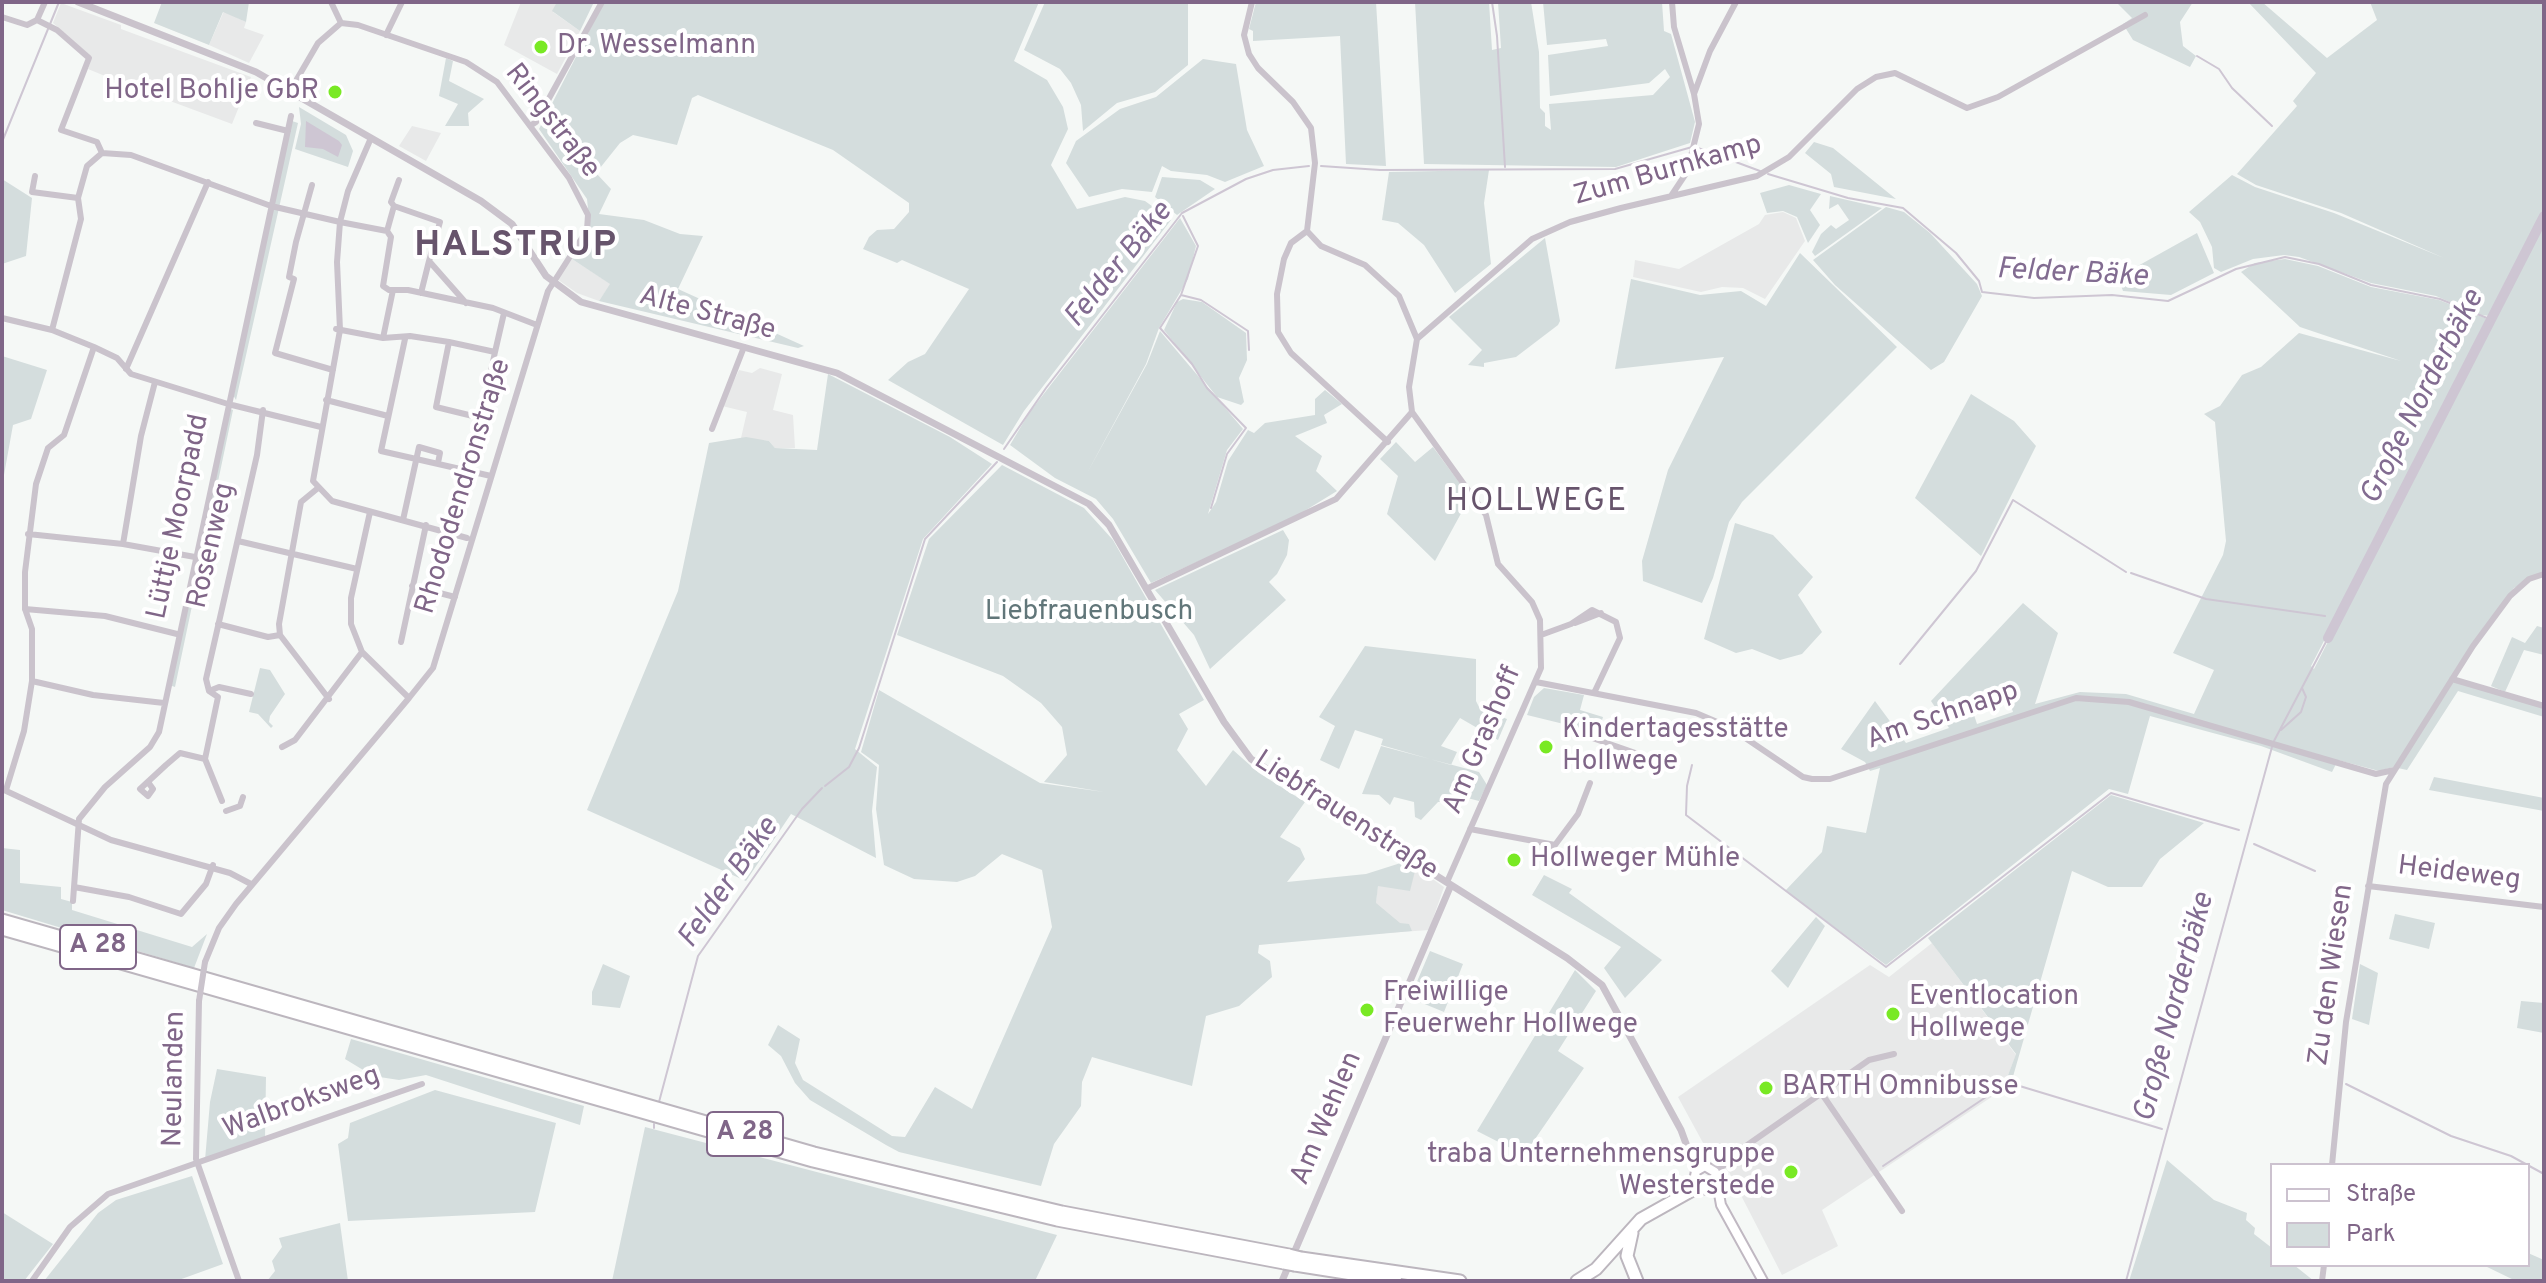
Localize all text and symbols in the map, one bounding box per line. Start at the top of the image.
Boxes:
place label: Dr. Wesselmann [557,30,756,64]
marker: Dr. Wesselmann [532,38,550,56]
street label: Ringstraße [496,58,606,186]
place label: Hotel Bohlje GbR [104,75,319,109]
marker: Hotel Bohlje GbR [326,83,344,101]
street label: Zum Burnkamp [1570,129,1766,215]
water label: Felder Bäke [1058,196,1182,336]
district label: HALSTRUP [414,226,618,270]
water label: Felder Bäke [1996,253,2148,297]
street label: Alte Straße [635,281,779,349]
water label: Große Norderbäke [2354,285,2494,511]
street label: Rhododendronstraße [410,355,520,619]
street label: Lüttje Moorpadd [142,411,218,623]
street label: Rosenweg [182,480,244,612]
district label: HOLLWEGE [1446,485,1628,523]
park label: Liebfrauenbusch [985,596,1193,630]
street label: Am Grashoff [1438,662,1530,820]
street label: Am Schnapp [1863,675,2023,759]
place label: Kindertagesstätte Hollwege [1562,714,1789,780]
marker: Kindertagesstätte Hollwege [1537,738,1555,756]
street label: Liebfrauenstraße [1247,745,1443,889]
water label: Felder Bäke [672,812,788,956]
place label: Hollweger Mühle [1530,843,1740,877]
marker: Hollweger Mühle [1505,851,1523,869]
street label: Heideweg [2396,851,2522,899]
street label: Zu den Wiesen [2304,882,2362,1068]
water label: Große Norderbäke [2128,890,2224,1126]
road number: A 28 [60,925,136,969]
place label: Freiwillige Feuerwehr Hollwege [1383,977,1638,1043]
place label: Eventlocation Hollwege [1909,981,2079,1047]
marker: Freiwillige Feuerwehr Hollwege [1358,1001,1376,1019]
marker: Eventlocation Hollwege [1884,1005,1902,1023]
street label: Neulanden [158,1011,194,1147]
street label: Am Wehlen [1285,1047,1371,1191]
street label: Walbroksweg [219,1060,385,1148]
place label: BARTH Omnibusse [1782,1071,2019,1105]
marker: BARTH Omnibusse [1757,1079,1775,1097]
road number: A 28 [707,1112,783,1156]
place label: traba Unternehmensgruppe Westerstede [1427,1139,1775,1205]
marker: traba Unternehmensgruppe Westerstede [1782,1163,1800,1181]
legend [2270,1163,2530,1267]
text: Straße [2346,1180,2416,1210]
text: Park [2346,1220,2396,1250]

